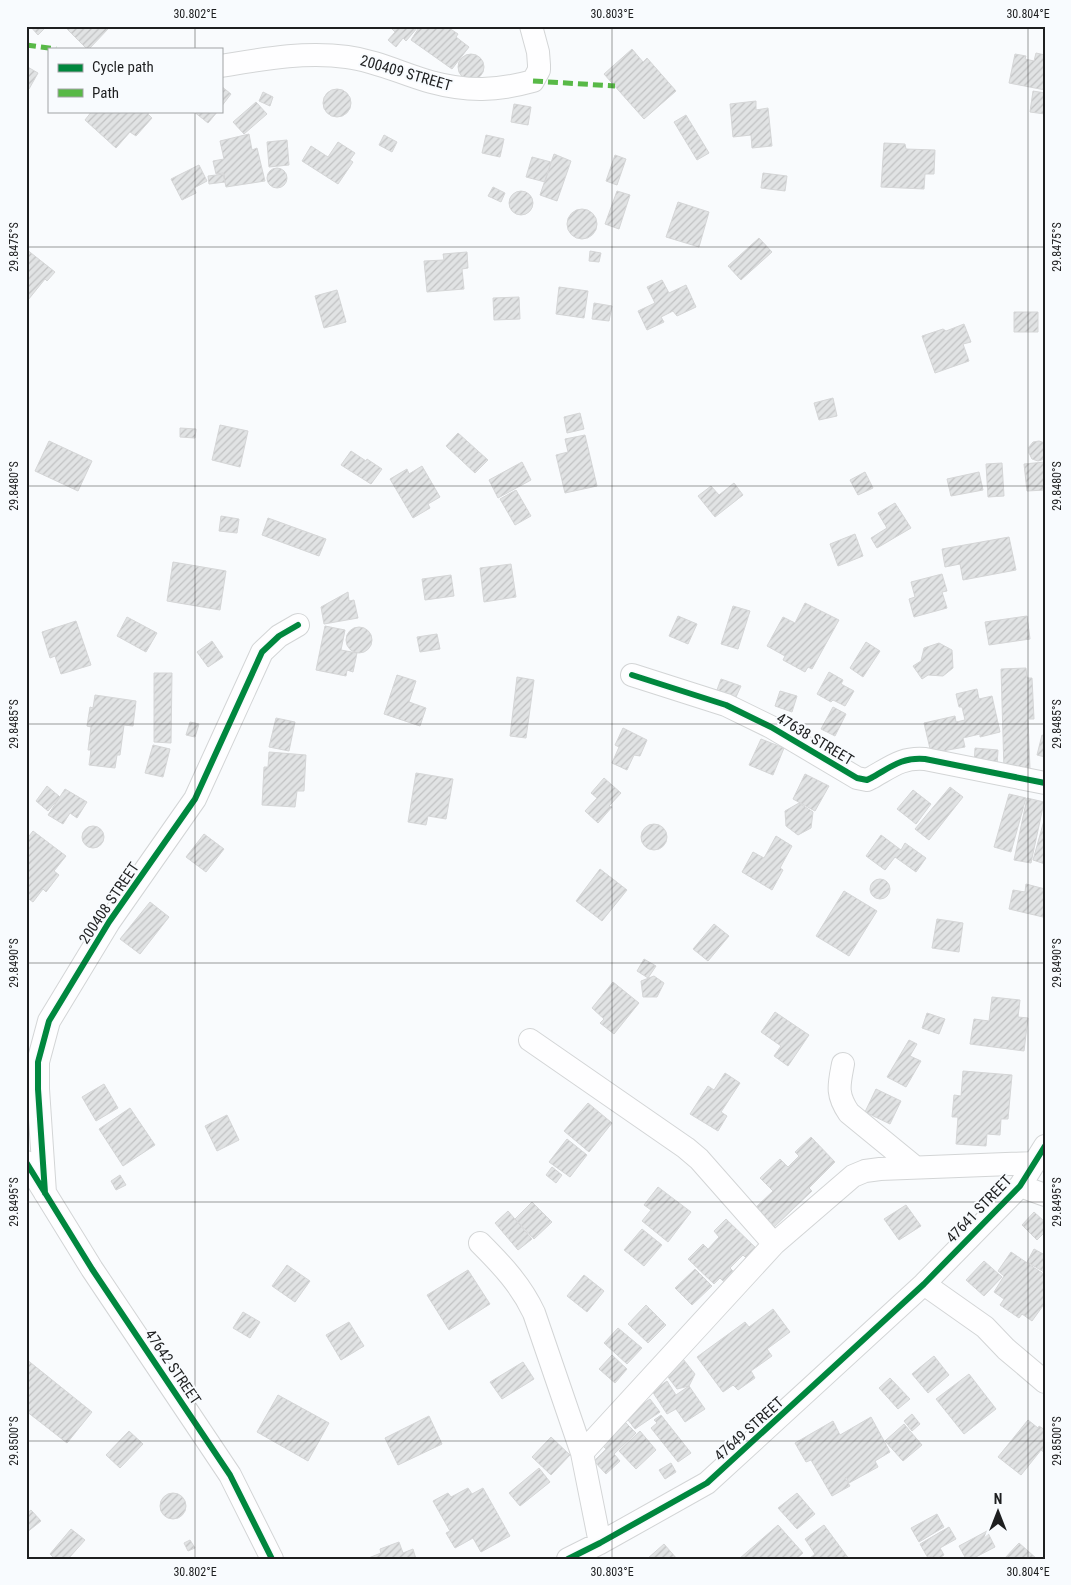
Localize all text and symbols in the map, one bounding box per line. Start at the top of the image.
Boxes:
text: 30.802°E [173,7,217,21]
text: 30.803°E [590,7,634,21]
text: 30.804°E [1006,7,1050,21]
legend [48,48,222,112]
street label: 200409 STREET [358,51,454,95]
text: Cycle path [92,58,154,76]
text: Path [92,84,119,102]
text: 29.8475°S [7,222,21,272]
text: 29.8475°S [1050,222,1064,272]
text: 29.8480°S [7,461,21,511]
text: 29.8480°S [1050,461,1064,511]
text: 29.8485°S [7,699,21,749]
text: 29.8485°S [1050,699,1064,749]
street label: 47638 STREET [773,709,857,769]
street label: 200408 STREET [75,859,143,947]
text: 29.8490°S [7,938,21,988]
text: 29.8490°S [1050,938,1064,988]
street label: 47641 STREET [942,1171,1016,1247]
text: 29.8495°S [7,1177,21,1227]
text: 29.8495°S [1050,1177,1064,1227]
street label: 47642 STREET [141,1326,205,1408]
street label: 47649 STREET [711,1393,787,1465]
text: 29.8500°S [7,1416,21,1466]
text: 29.8500°S [1050,1416,1064,1466]
north arrow [974,1488,1024,1538]
text: N [994,1491,1002,1507]
text: 30.802°E [173,1565,217,1579]
text: 30.803°E [590,1565,634,1579]
text: 30.804°E [1006,1565,1050,1579]

